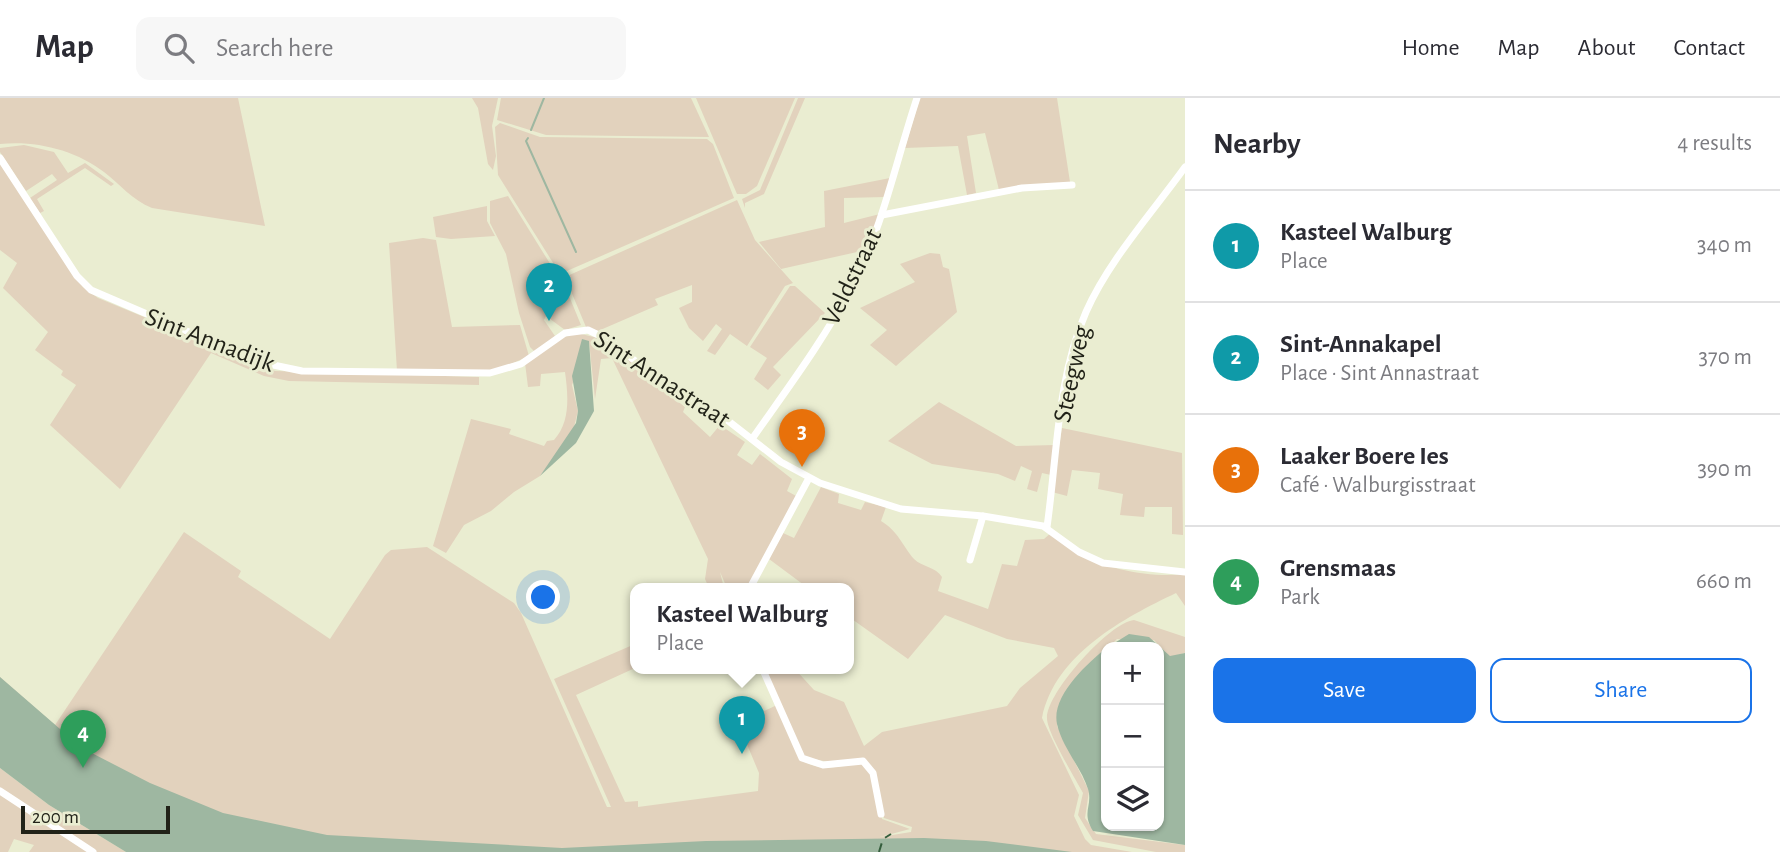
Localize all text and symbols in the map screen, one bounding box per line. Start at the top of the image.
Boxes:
search box [136,17,626,80]
icon: search [160,29,198,67]
text: Map [35,31,94,64]
text: Search here [216,35,334,61]
text: Home [1402,36,1460,60]
text: Map [1498,36,1540,60]
text: About [1578,36,1635,60]
text: Contact [1673,36,1745,60]
text: Nearby [1213,129,1301,159]
text: 4 results [1677,132,1752,155]
text: Kasteel Walburg [1280,219,1452,245]
street label: Veldstraat [818,225,886,329]
text: 1 [1232,234,1240,257]
text: 340 m [1697,234,1752,257]
text: Place [1280,250,1328,273]
pin: 2 [526,263,572,321]
street label: Sint Annadijk [142,303,278,377]
street label: Steegweg [1049,323,1095,425]
street label: Sint Annastraat [589,326,735,432]
text: Sint-Annakapel [1280,331,1442,357]
text: 2 [1231,346,1241,369]
text: 370 m [1699,346,1752,369]
text: Place · Sint Annastraat [1280,362,1479,385]
pin: 3 [779,409,825,467]
text: Laaker Boere Ies [1280,443,1449,469]
text: 3 [1231,458,1241,481]
text: 390 m [1697,458,1752,481]
text: Café · Walburgisstraat [1280,474,1476,497]
text: Grensmaas [1280,555,1396,581]
text: 4 [1230,570,1242,593]
text: 660 m [1696,570,1752,593]
your location [526,580,560,614]
popup [630,583,854,674]
text: Park [1280,586,1320,609]
text: Kasteel Walburg [656,601,828,627]
text: Place [656,632,704,655]
map controls [1101,642,1164,831]
button: + [1101,642,1164,705]
button: Save [1213,658,1476,723]
button: Share [1490,658,1752,723]
pin: 1 [719,696,765,754]
button: − [1101,705,1164,768]
pin: 4 [60,710,106,768]
button: layers [1101,768,1164,831]
scale bar [21,803,170,835]
text: 200 m [32,808,79,827]

